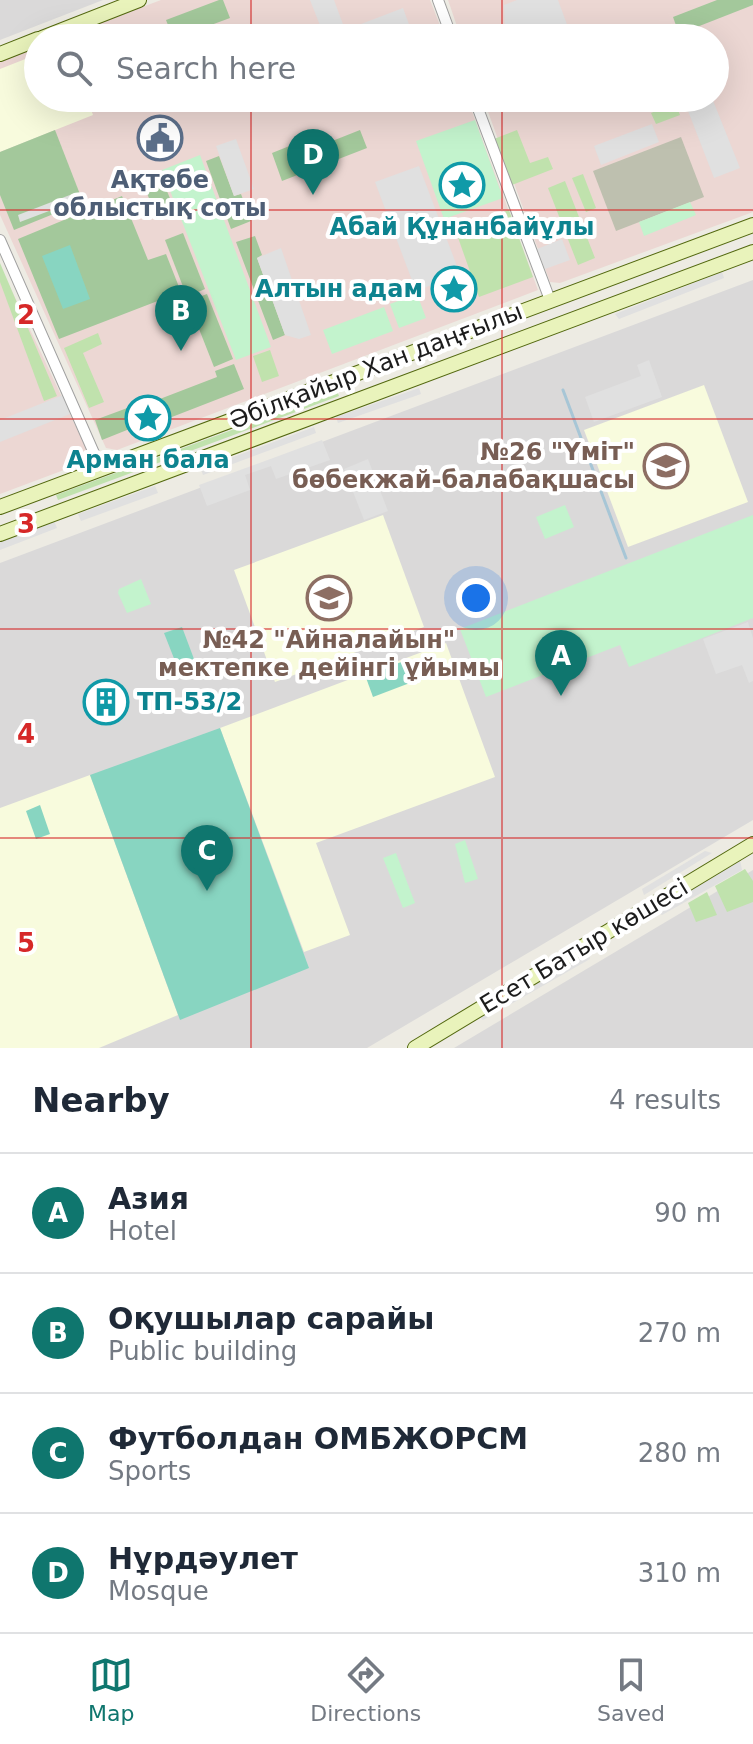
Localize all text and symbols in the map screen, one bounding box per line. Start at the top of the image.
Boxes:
search box [24,24,729,112]
icon: search [52,46,96,90]
text: Search here [116,51,296,86]
public building icon: Ақтөбе облыстық соты [136,114,184,162]
pin: D [287,129,339,195]
place icon: Абай Құнанбайұлы [438,161,486,209]
place label: Ақтөбе облыстық соты [53,166,267,222]
place label: Абай Құнанбайұлы [330,213,595,241]
place icon: Алтын адам [430,265,478,313]
place label: Алтын адам [255,275,423,303]
pin: B [155,285,207,351]
street label: Әбілқайыр Хан даңғылы [226,297,526,435]
text: 2 [17,300,35,330]
place icon: Арман бала [124,394,172,442]
place label: №26 "Үміт" бөбекжай-балабақшасы [292,438,635,494]
school or university icon: №26 "Үміт" бөбекжай-балабақшасы [642,442,690,490]
place label: Арман бала [66,446,230,474]
text: 3 [17,509,35,539]
school or university icon: №42 "Айналайын" мектепке дейінгі ұйымы [305,574,353,622]
your location [456,578,496,618]
place label: №42 "Айналайын" мектепке дейінгі ұйымы [158,626,500,682]
pin: A [535,630,587,696]
building icon: ТП-53/2 [82,678,130,726]
place label: ТП-53/2 [137,688,242,716]
text: 4 [17,719,35,749]
pin: C [181,825,233,891]
street label: Есет Батыр көшесі [475,873,693,1019]
text: 5 [17,928,35,958]
text: Nearby [32,1080,170,1120]
text: 4 results [609,1085,721,1115]
text: Азия [108,1181,189,1216]
text: A [48,1198,68,1228]
text: 90 m [654,1198,721,1228]
text: Hotel [108,1216,177,1246]
text: Оқушылар сарайы [108,1301,434,1336]
text: B [48,1318,68,1348]
text: 270 m [638,1318,721,1348]
text: Public building [108,1336,297,1366]
text: Футболдан ОМБЖОРСМ [108,1421,528,1456]
text: C [48,1438,68,1468]
text: 280 m [638,1438,721,1468]
text: Sports [108,1456,191,1486]
text: Нұрдәулет [108,1541,298,1576]
text: D [47,1558,69,1588]
text: 310 m [638,1558,721,1588]
text: Mosque [108,1576,209,1606]
tab: Map [88,1653,134,1726]
tab: Directions [310,1653,421,1726]
tab: Saved [597,1653,665,1726]

